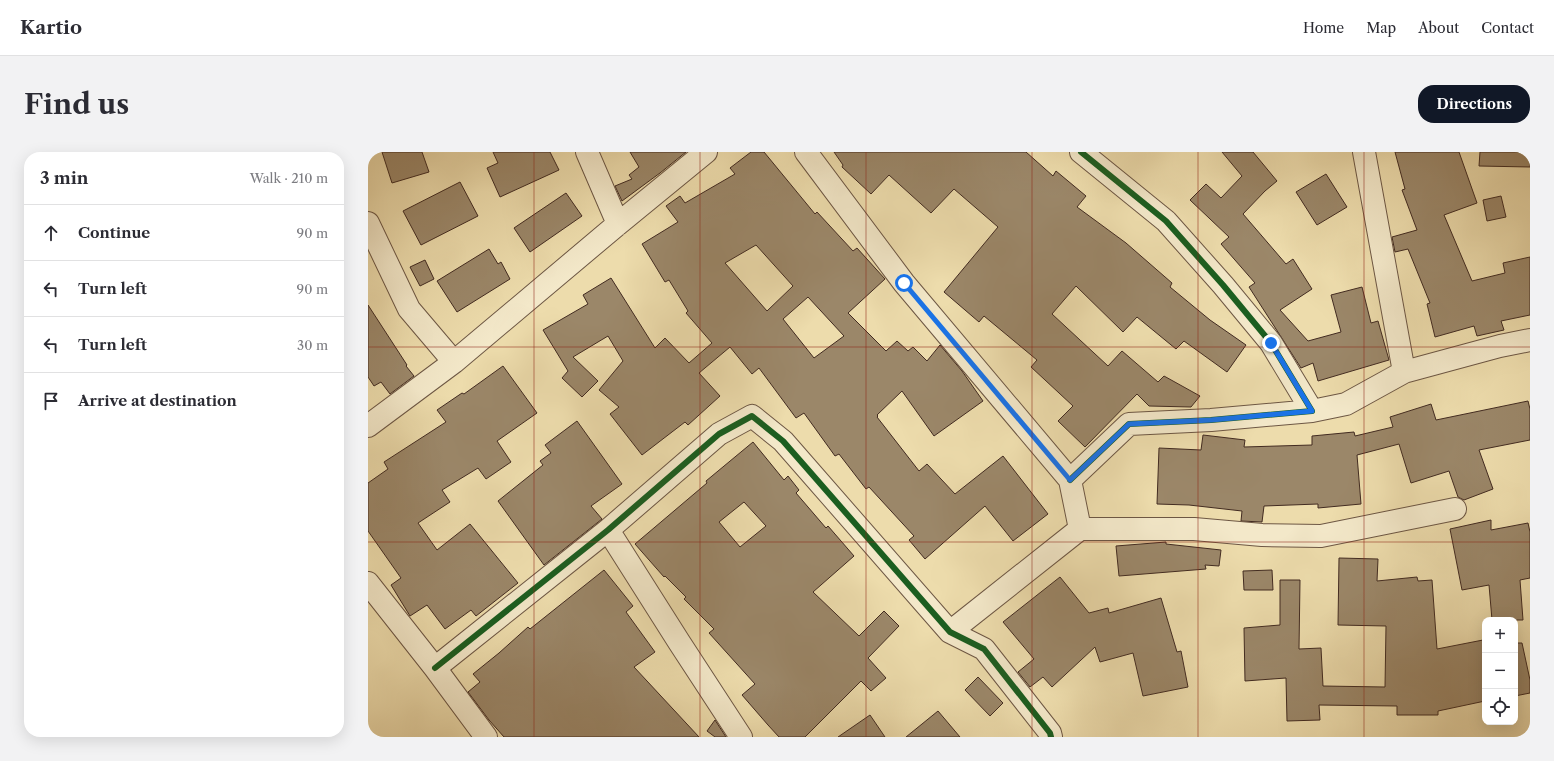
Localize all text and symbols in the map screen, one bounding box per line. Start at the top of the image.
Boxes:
text: Kartio [20,16,82,39]
text: Home [1303,19,1344,37]
text: Map [1366,19,1396,37]
text: About [1418,19,1459,37]
text: Contact [1481,19,1534,37]
button: Directions [1418,85,1530,123]
text: Find us [24,87,129,121]
text: 3 min [40,168,89,188]
text: Walk · 210 m [250,170,328,186]
icon: ahead [40,222,62,244]
text: Continue [78,223,150,242]
text: 90 m [297,225,328,241]
route start [895,274,913,292]
icon: left [40,278,62,300]
text: Turn left [78,279,147,298]
text: 90 m [297,281,328,297]
icon: left [40,334,62,356]
route end [1262,334,1280,352]
text: Turn left [78,335,147,354]
text: 30 m [297,337,328,353]
icon: arrive [40,390,62,412]
text: Arrive at destination [78,391,237,410]
map controls [1482,617,1518,725]
button: + [1482,617,1518,653]
button: − [1482,653,1518,689]
button: locate [1482,689,1518,725]

